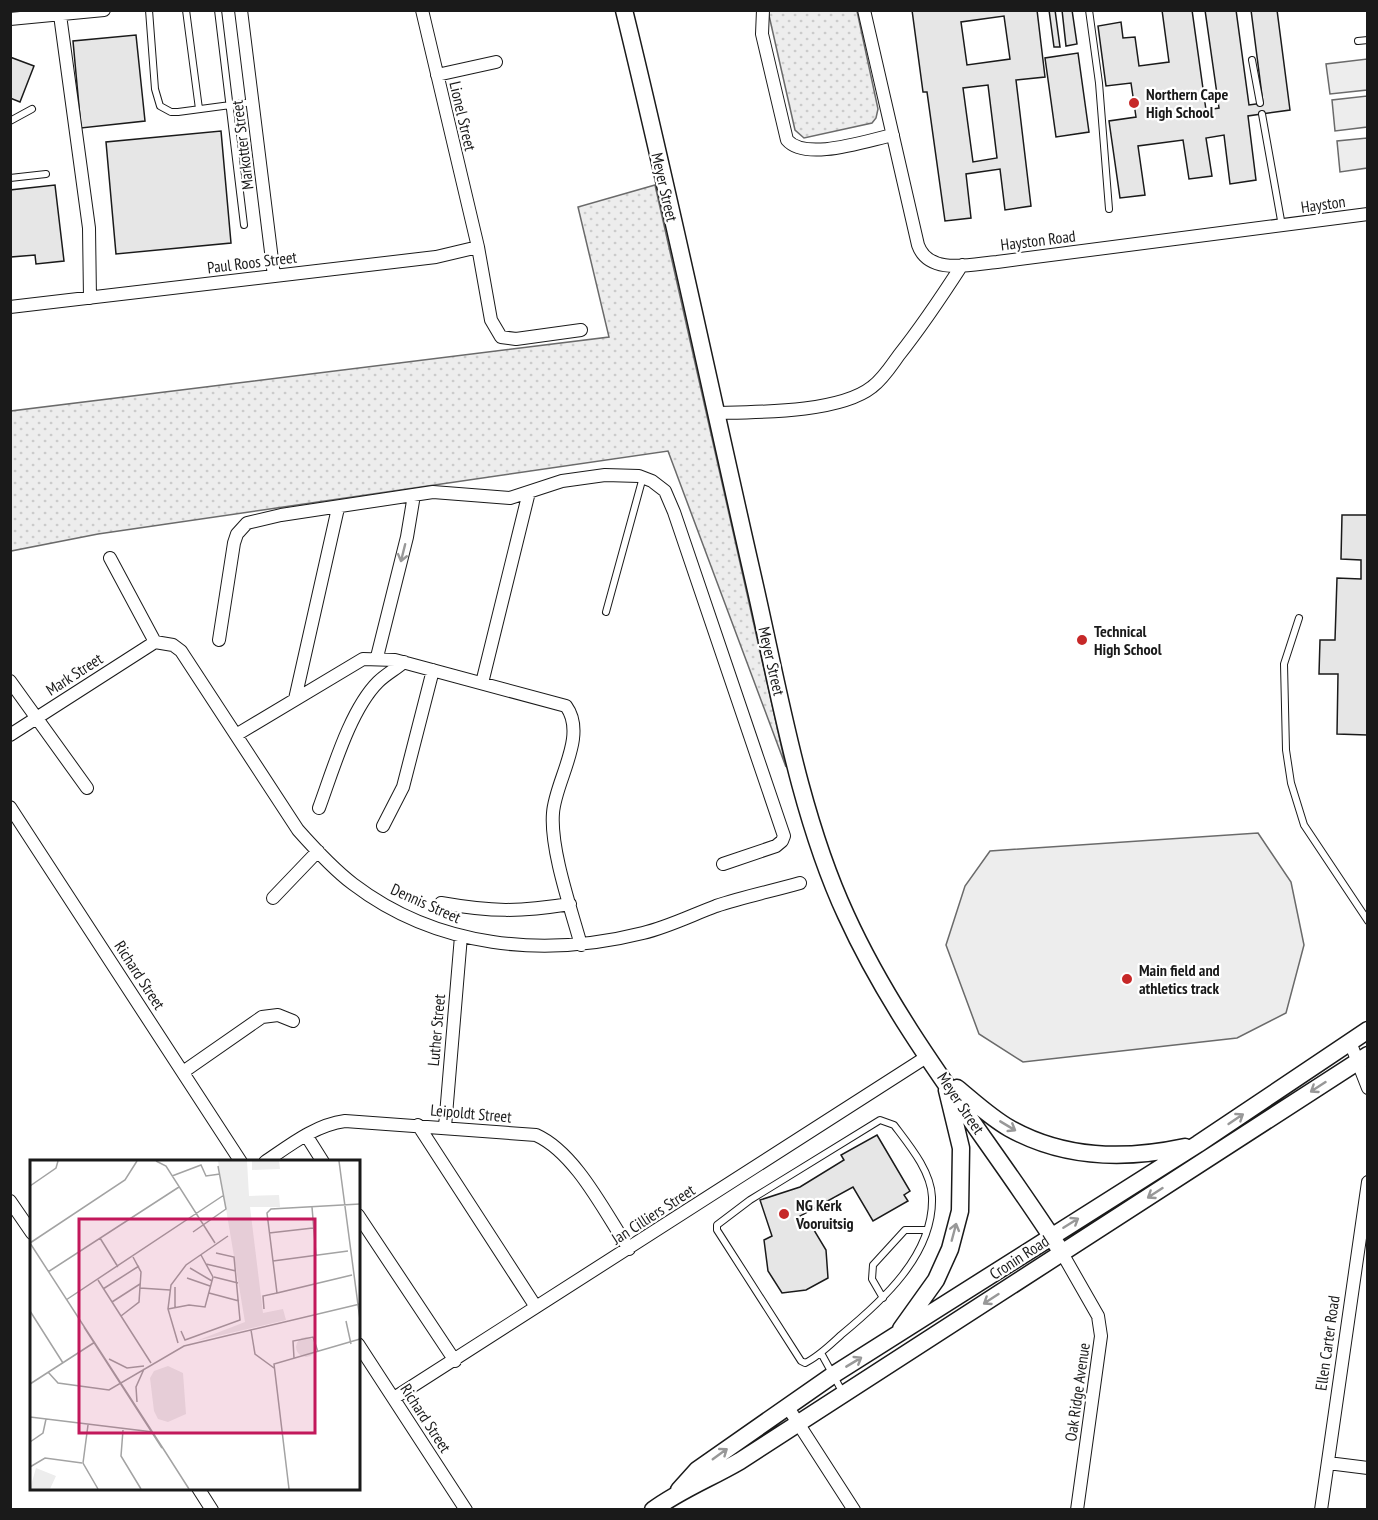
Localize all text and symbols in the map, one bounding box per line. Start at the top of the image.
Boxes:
street label: Lionel Street [445,79,481,153]
place label: Northern Cape High School [1146,84,1228,122]
marker: Northern Cape High School [1127,96,1141,110]
street label: Markotter Street [227,98,257,191]
street label: Meyer Street [647,151,683,224]
street label: Hayston [1300,191,1346,217]
street label: Hayston Road [999,225,1077,255]
street label: Paul Roos Street [206,247,298,277]
one-way arrow [396,543,408,562]
place label: Technical High School [1094,621,1162,659]
street label: Meyer Street [754,625,790,698]
marker: Technical High School [1075,633,1089,647]
street label: Mark Street [42,648,106,700]
street label: Dennis Street [388,879,465,928]
street label: Richard Street [110,937,170,1014]
place label: Main field and athletics track [1139,960,1220,998]
marker: Main field and athletics track [1120,972,1134,986]
street label: Luther Street [423,993,449,1067]
street label: Meyer Street [933,1068,989,1138]
one-way arrow [1311,1081,1327,1093]
street label: Leipoldt Street [430,1099,513,1127]
one-way arrow [1227,1113,1243,1125]
one-way arrow [999,1120,1016,1132]
inset map [30,1160,360,1490]
street label: Jan Cilliers Street [607,1179,699,1249]
one-way arrow [1147,1187,1164,1199]
place label: NG Kerk Vooruitsig [795,1195,854,1233]
marker: NG Kerk Vooruitsig [777,1207,791,1221]
one-way arrow [1062,1217,1079,1229]
one-way arrow [949,1223,961,1242]
street label: Cronin Road [986,1230,1052,1284]
one-way arrow [983,1293,1000,1305]
street label: Ellen Carter Road [1310,1294,1344,1392]
street label: Oak Ridge Avenue [1060,1341,1094,1443]
one-way arrow [845,1356,862,1369]
street label: Richard Street [396,1380,456,1457]
one-way arrow [712,1448,728,1460]

